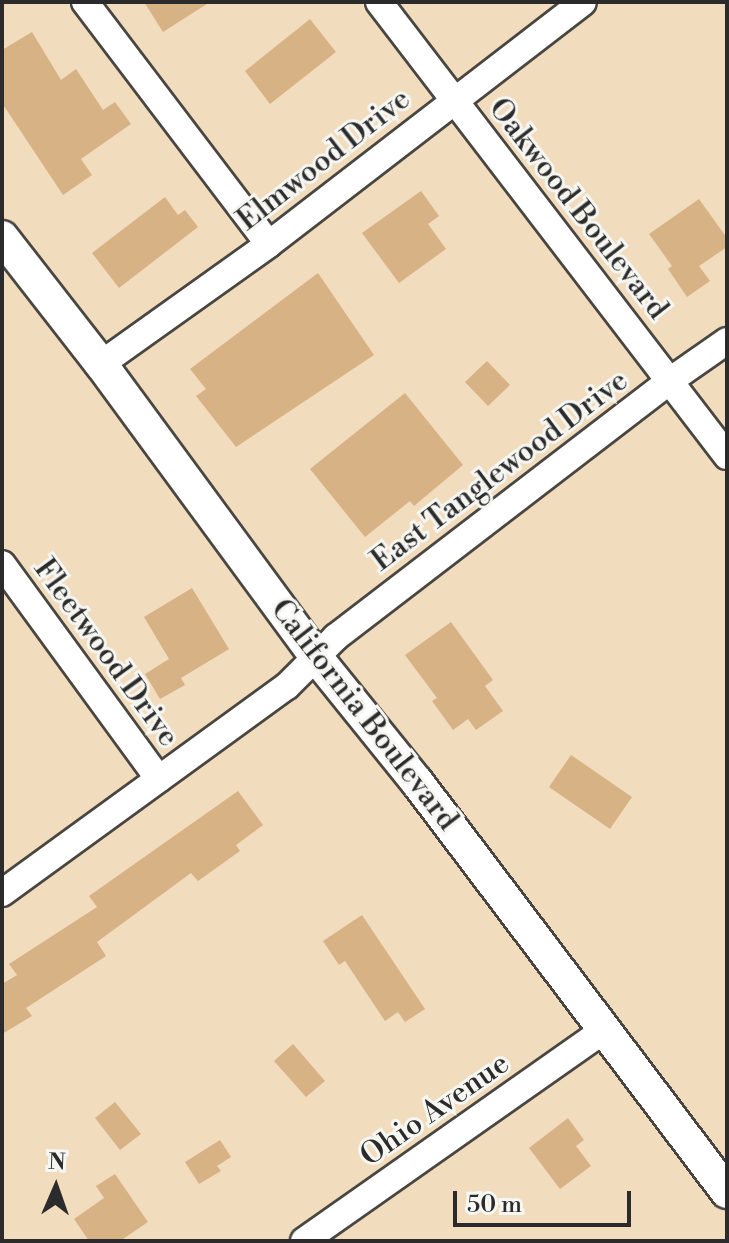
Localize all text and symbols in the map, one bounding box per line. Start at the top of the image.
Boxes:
street label: Elmwood Drive [230,81,418,239]
street label: Oakwood Boulevard [481,91,675,327]
street label: East Tanglewood Drive [365,363,635,579]
street label: Fleetwood Drive [26,552,186,754]
street label: California Boulevard [263,592,465,838]
street label: Ohio Avenue [354,1046,516,1174]
north arrow [16,1147,96,1227]
text: N [48,1149,66,1176]
scale bar [457,1175,635,1225]
text: 50 m [467,1190,522,1220]

